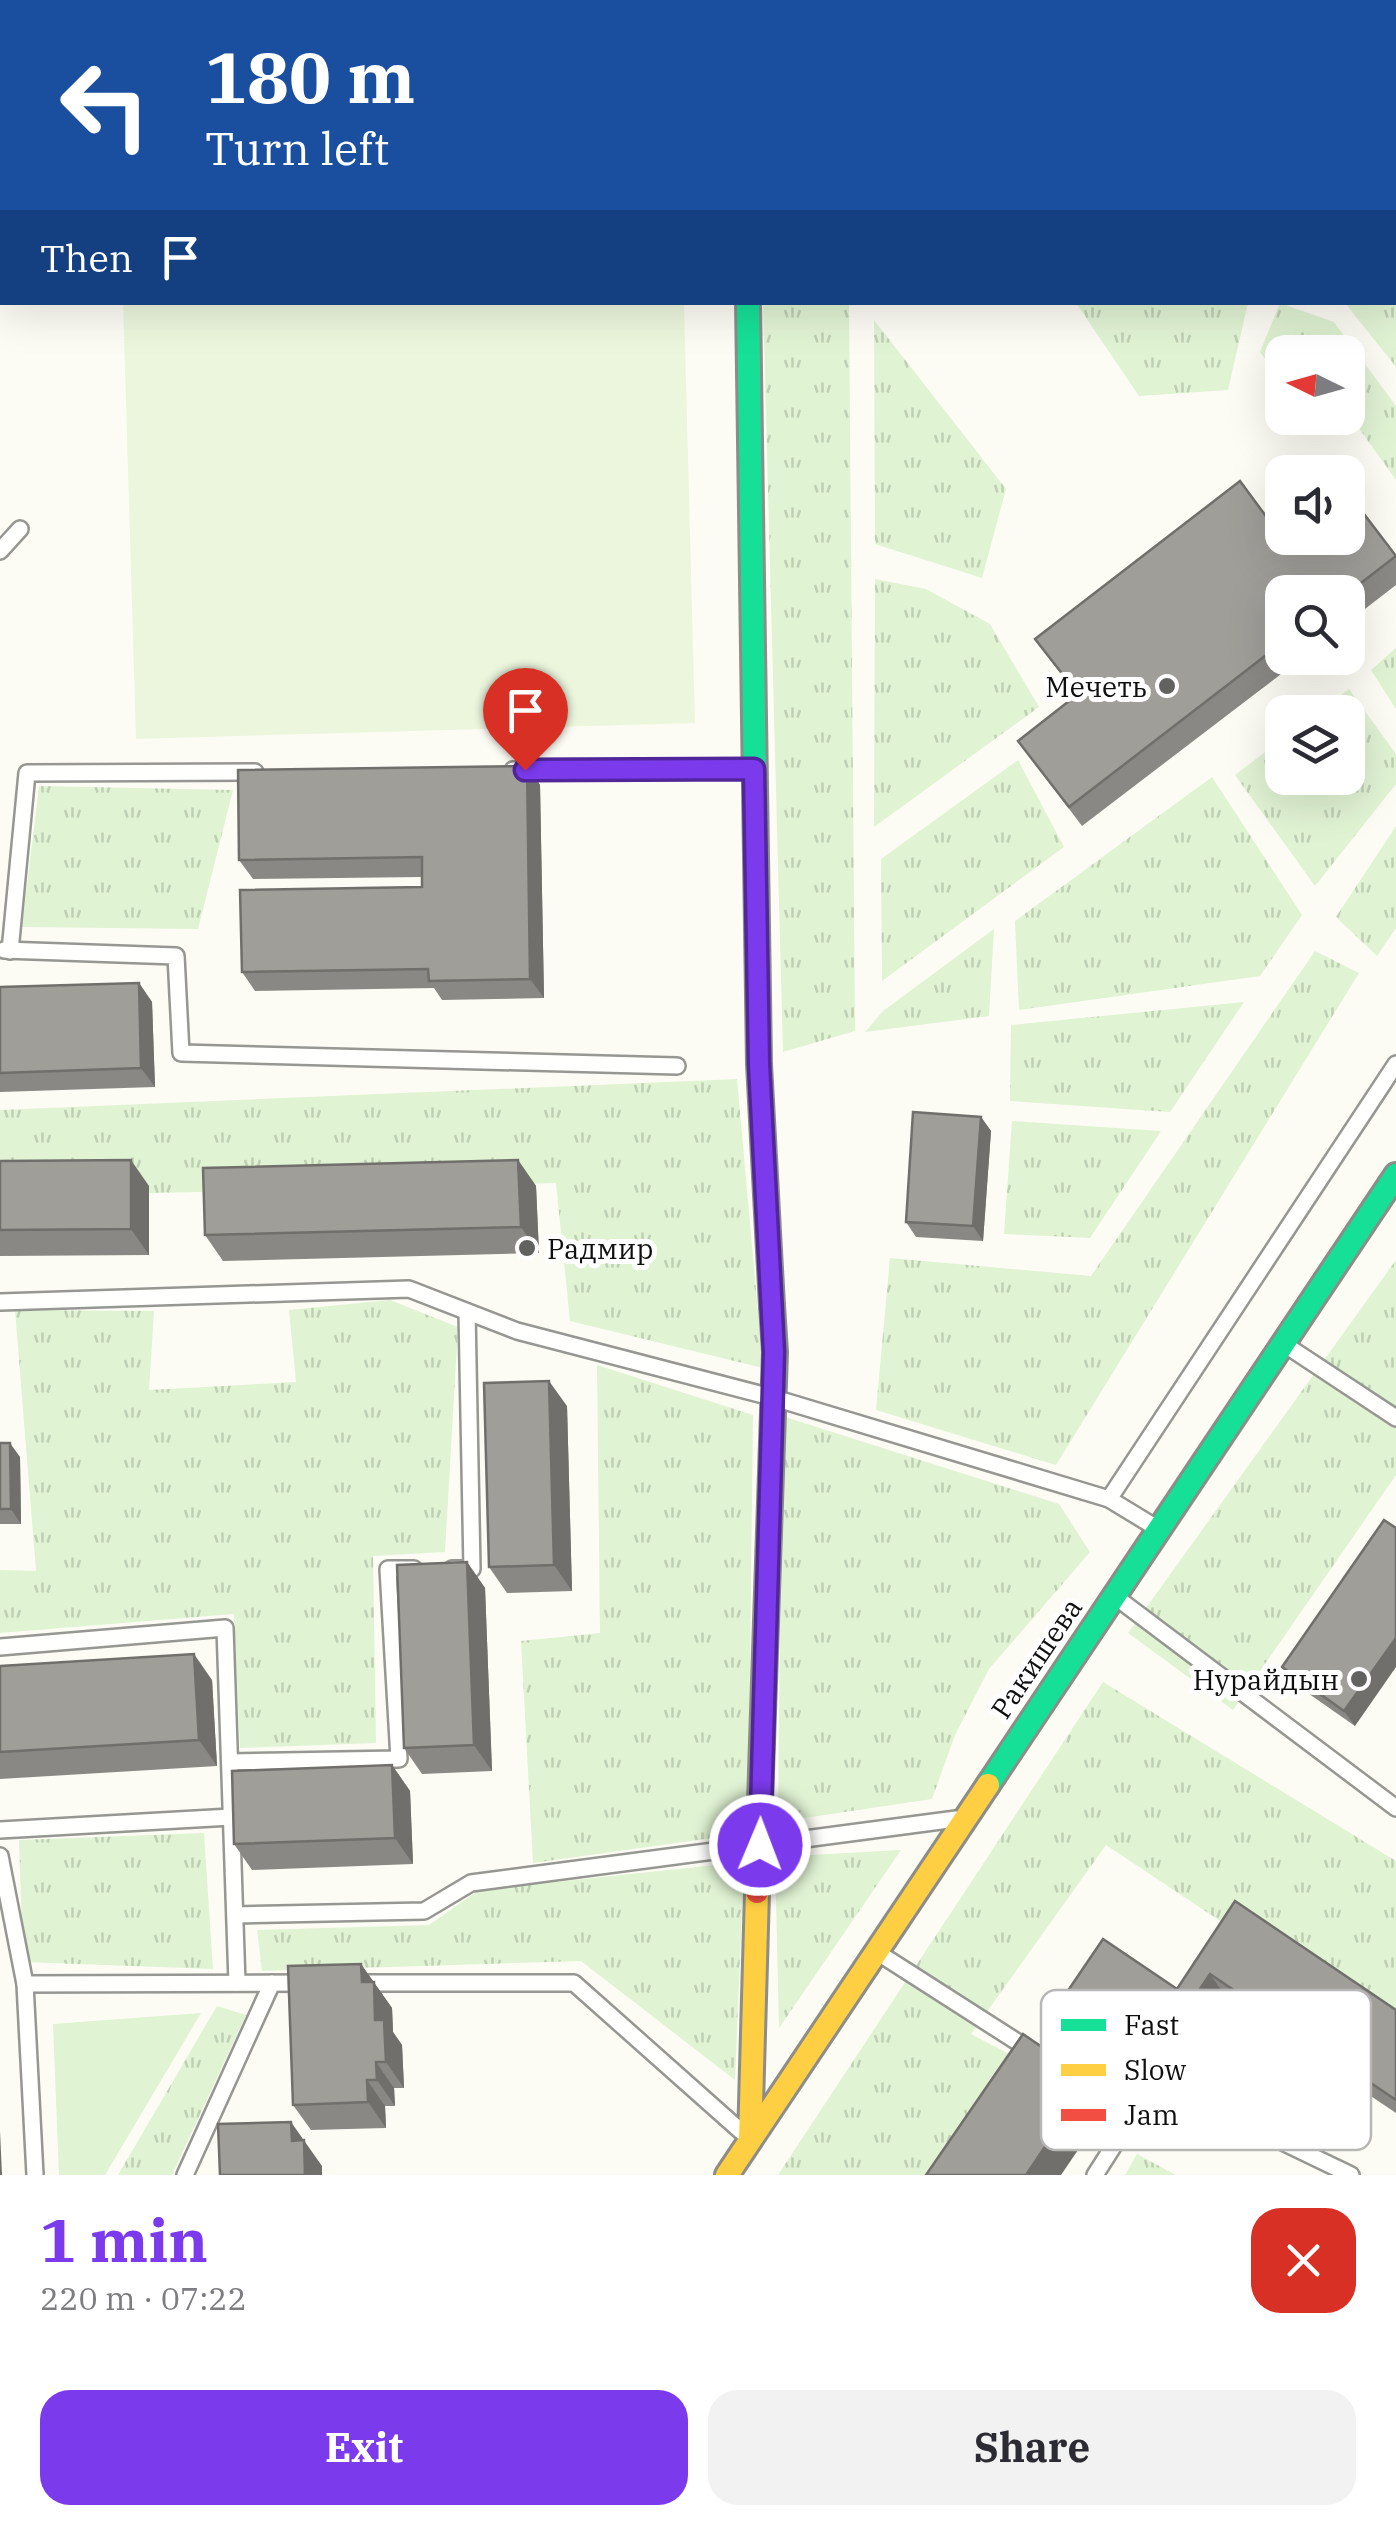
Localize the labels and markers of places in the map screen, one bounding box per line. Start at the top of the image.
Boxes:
pin [483,668,568,771]
place label: Мечеть [1045,668,1147,705]
marker: Мечеть [1156,675,1178,697]
place label: Радмир [547,1230,653,1267]
marker: Радмир [516,1237,538,1259]
place label: Нурайдын [1193,1661,1339,1698]
marker: Нурайдын [1348,1668,1370,1690]

